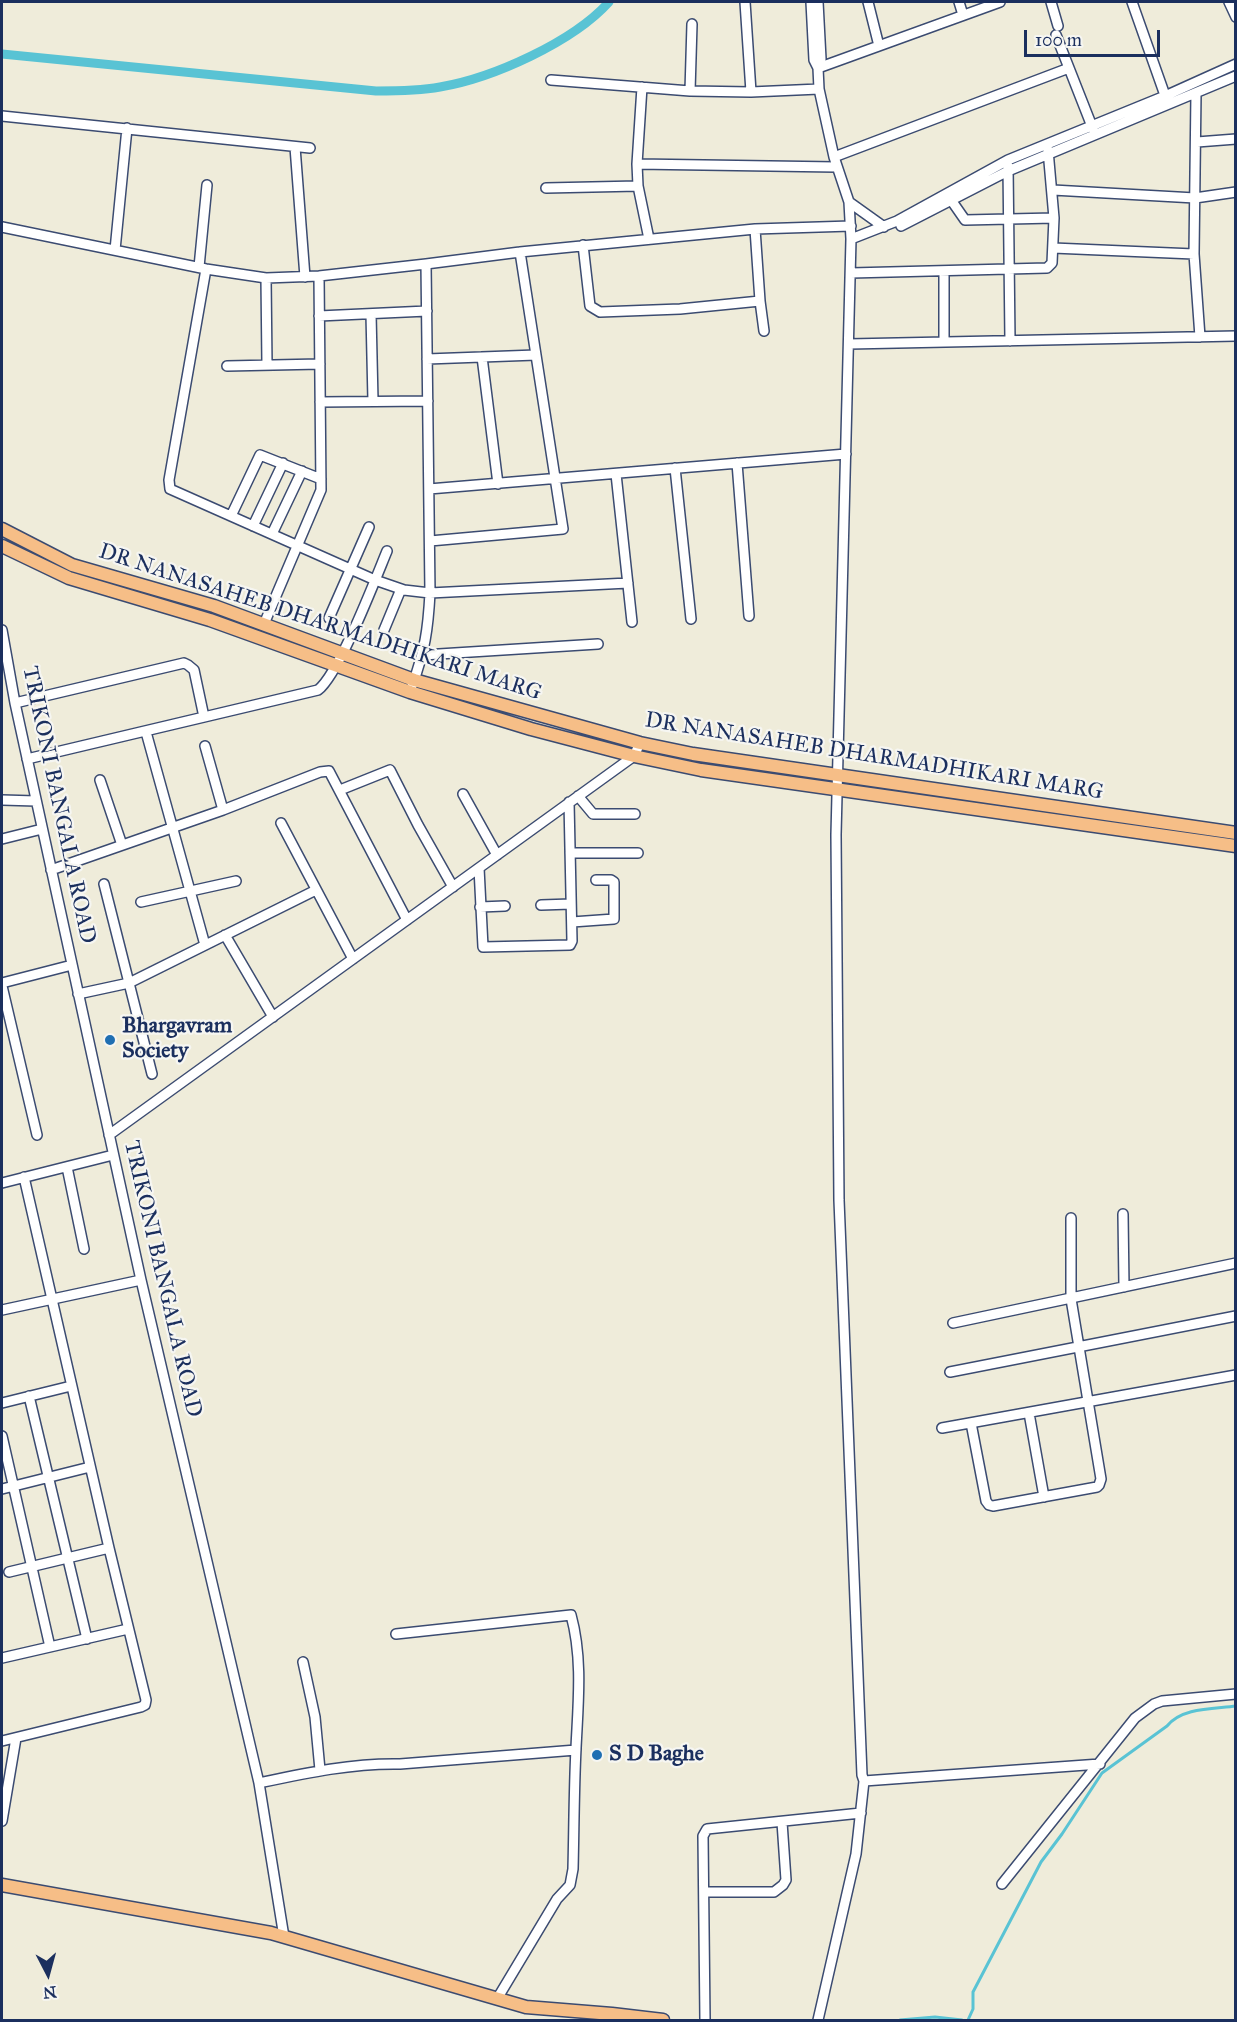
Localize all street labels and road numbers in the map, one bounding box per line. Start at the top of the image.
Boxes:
street label: DR NANASAHEB DHARMADHIKARI MARG [95,539,545,707]
street label: TRIKONI BANGALA ROAD [16,664,100,946]
street label: DR NANASAHEB DHARMADHIKARI MARG [643,708,1105,806]
street label: TRIKONI BANGALA ROAD [117,1138,207,1420]

